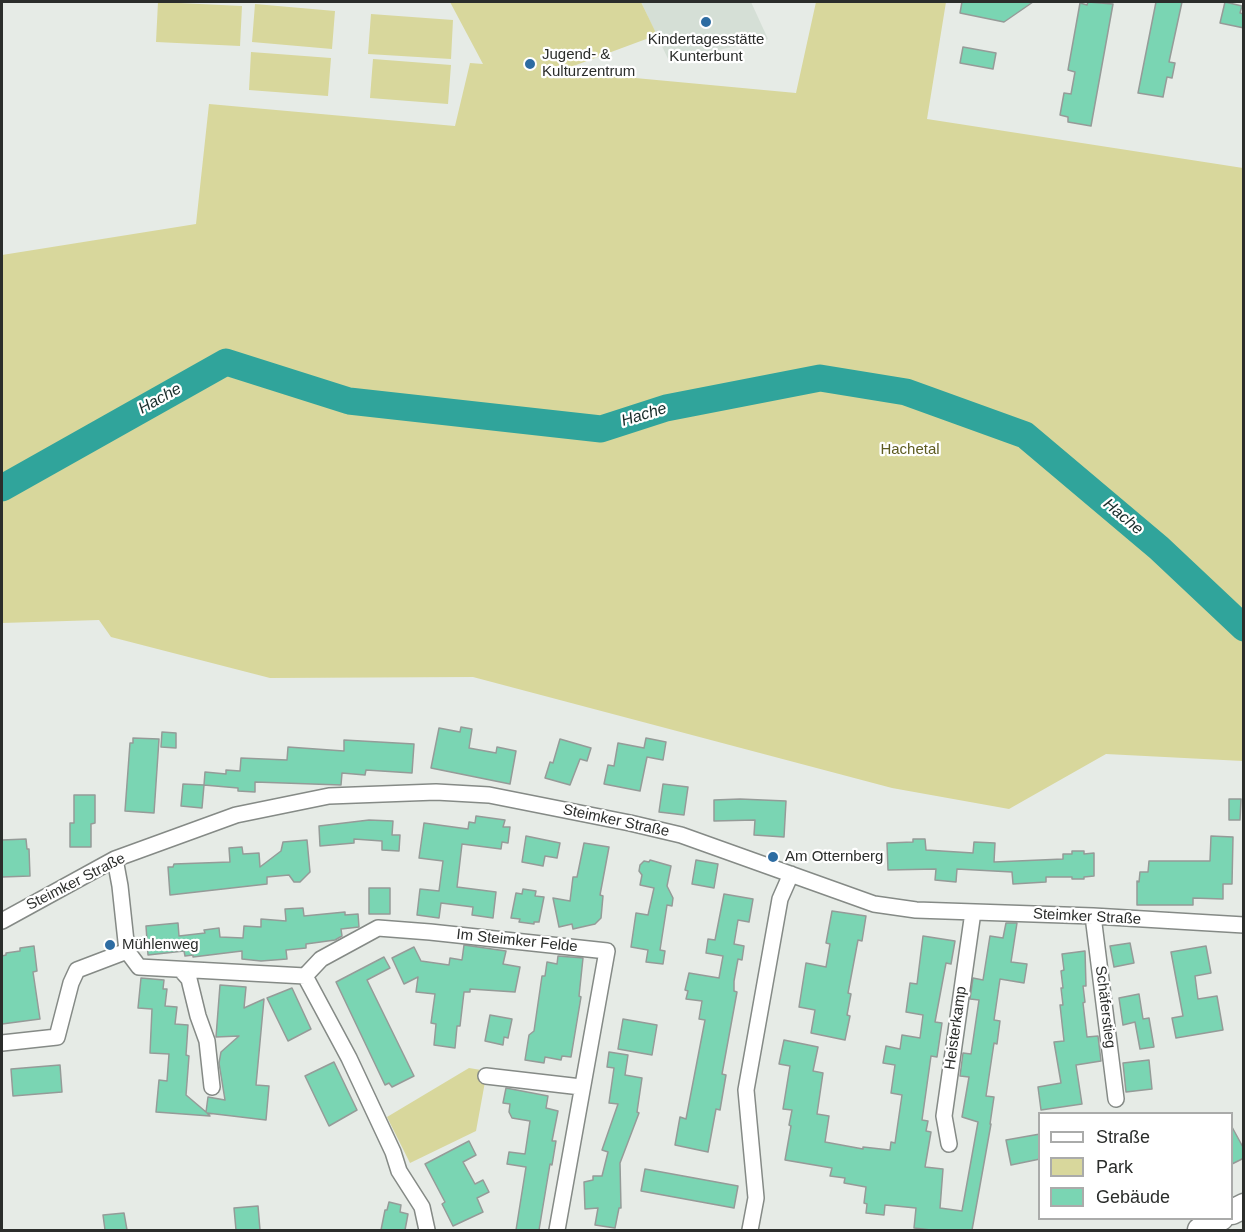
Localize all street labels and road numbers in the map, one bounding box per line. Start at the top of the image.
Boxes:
street label: Steimker Straße [561,801,671,841]
street label: Steimker Straße [24,849,128,915]
street label: Steimker Straße [1032,905,1142,929]
street label: Im Steimker Felde [456,926,578,956]
street label: Schäferstieg [1091,965,1119,1049]
street label: Heisterkamp [941,985,971,1071]

